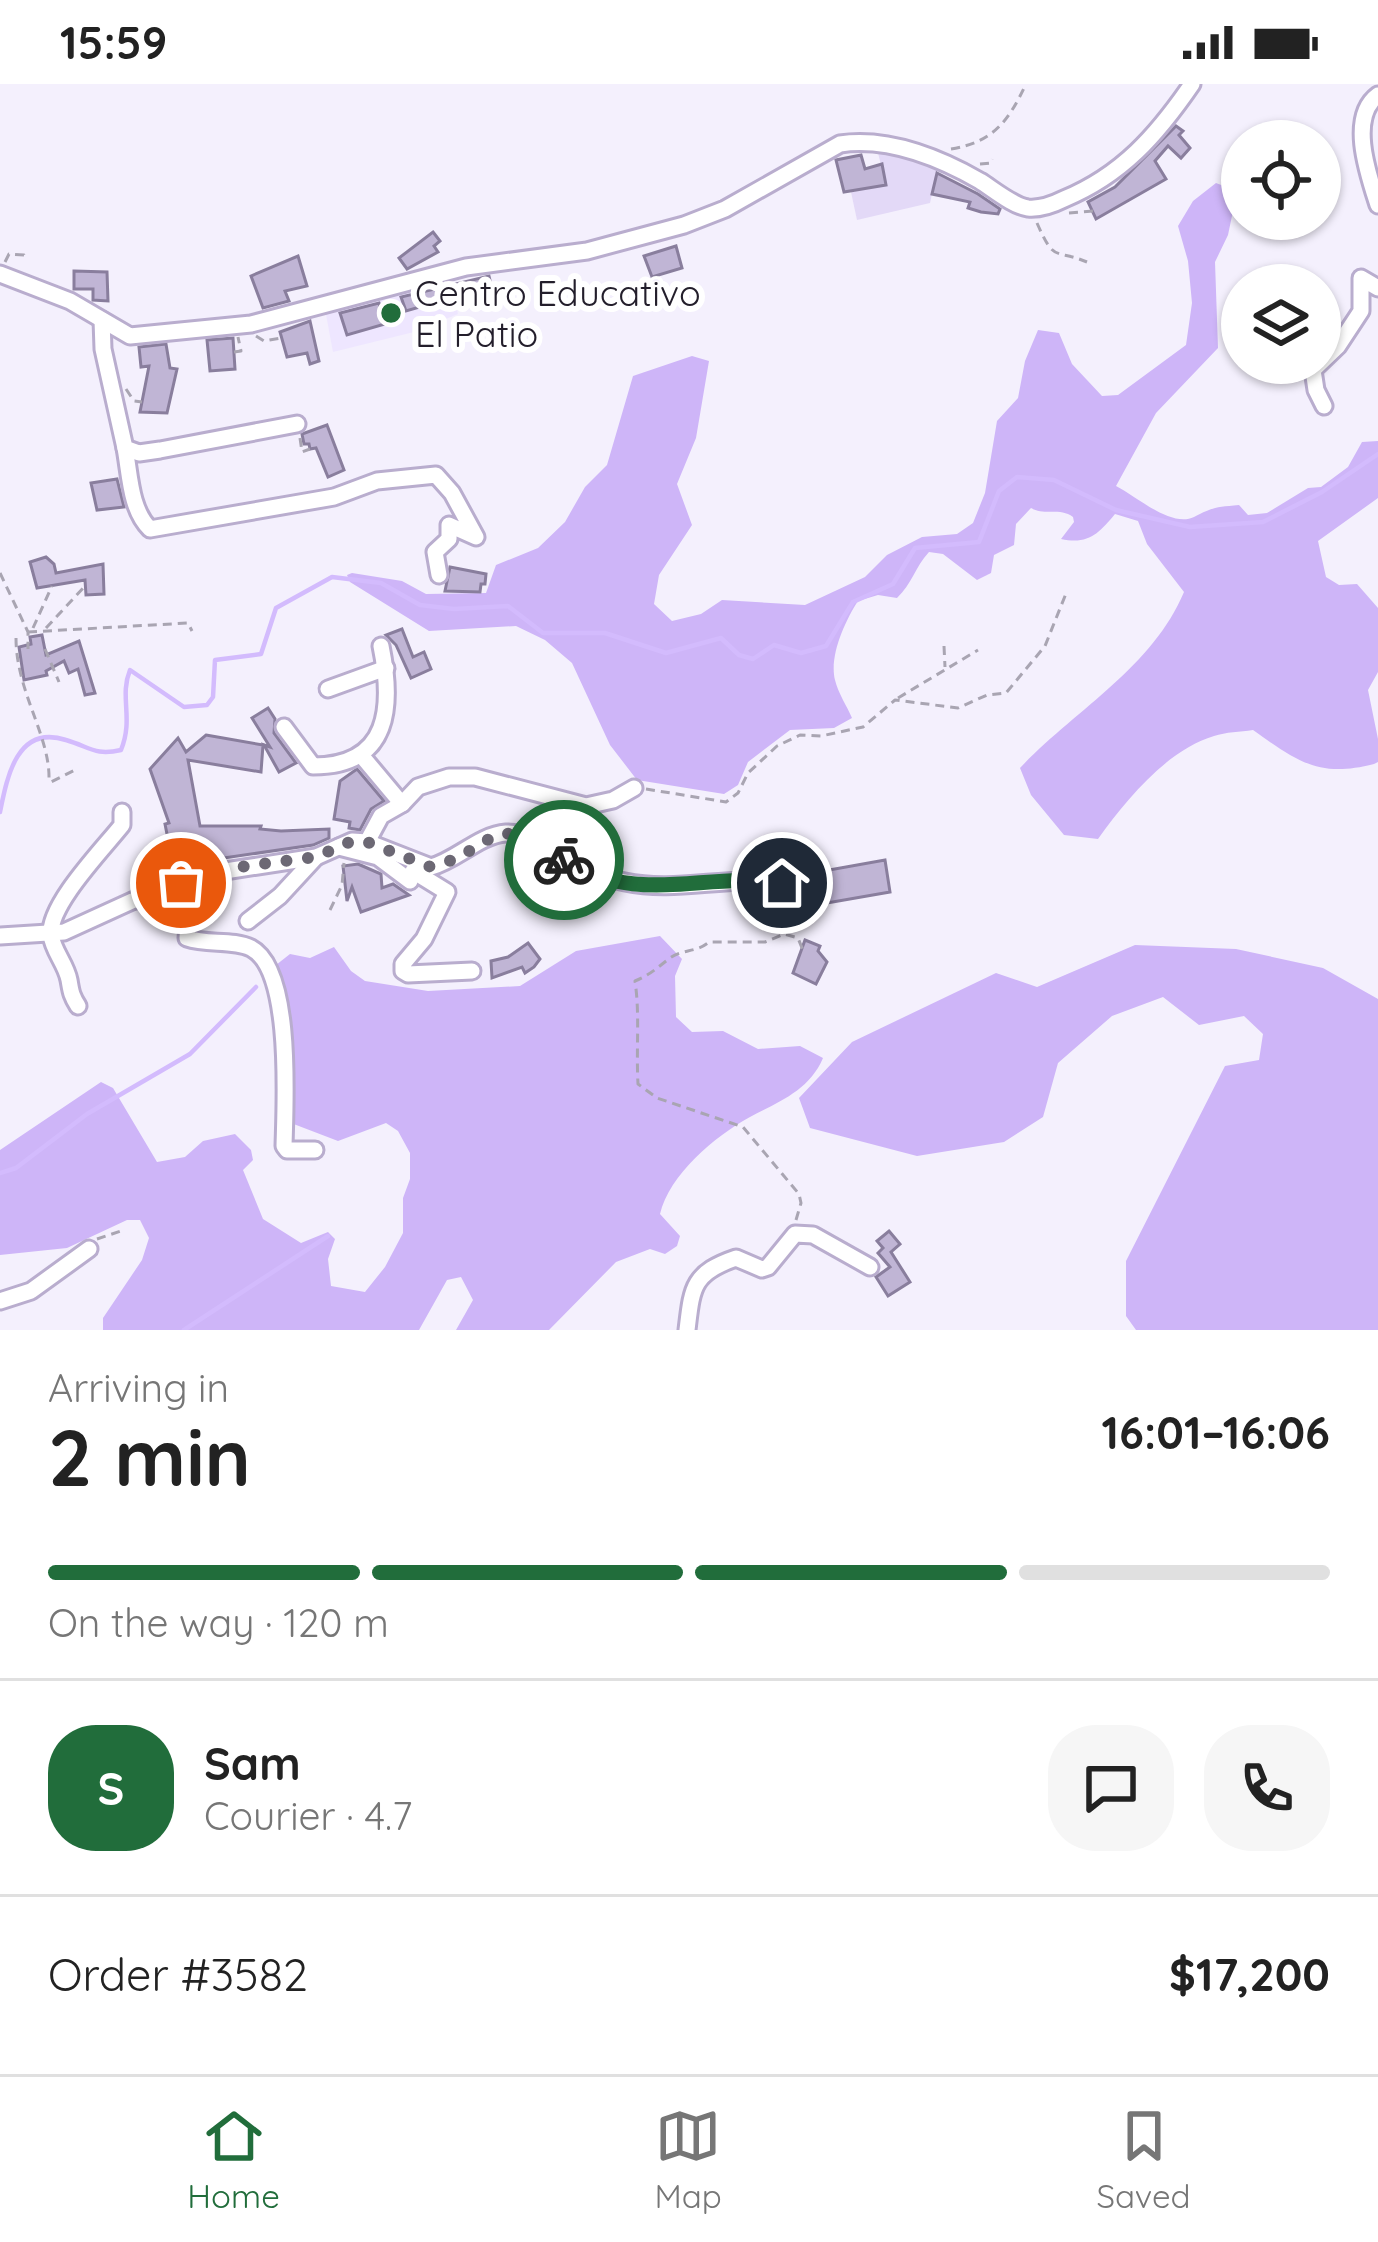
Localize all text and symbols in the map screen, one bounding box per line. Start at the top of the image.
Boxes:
text: 15:59 [60,14,167,70]
map controls [1221,120,1341,384]
button: locate [1221,120,1341,240]
button: layers [1221,264,1341,384]
place label: Centro Educativo El Patio [415,270,701,356]
marker: Centro Educativo El Patio [378,300,404,326]
courier [504,800,624,920]
icon: bike [531,827,597,893]
pin [130,832,232,934]
pin [731,832,833,934]
icon: bag [148,850,214,916]
icon: home [749,850,815,916]
text: Arriving in [48,1363,229,1412]
text: 16:01–16:06 [1102,1404,1330,1460]
text: 2 min [48,1408,251,1506]
text: On the way · 120 m [48,1598,389,1647]
button: chat [1048,1725,1174,1851]
button: phone [1204,1725,1330,1851]
text: Sam [204,1735,301,1791]
text: S [98,1760,124,1816]
text: Courier · 4.7 [204,1791,412,1840]
text: Order #3582 [48,1946,308,2002]
text: $17,200 [1169,1946,1330,2002]
tab: Home [187,2103,280,2216]
tab: Map [655,2103,722,2216]
tab: Saved [1097,2103,1191,2216]

